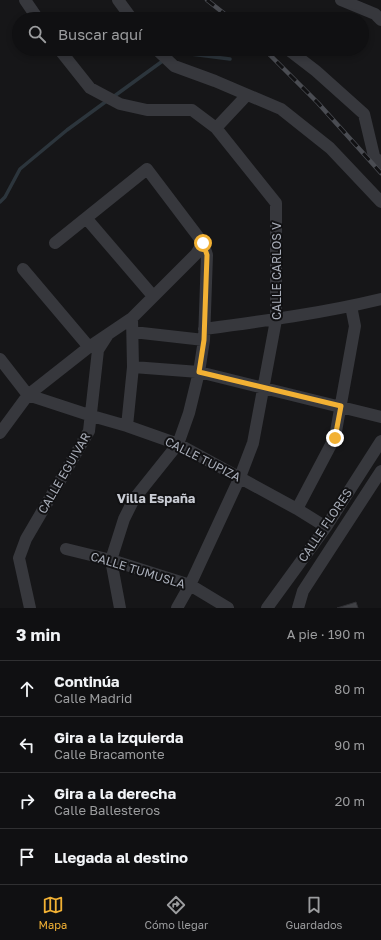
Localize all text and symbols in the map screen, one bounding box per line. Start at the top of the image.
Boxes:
search box [12,12,369,56]
icon: search [26,23,48,45]
text: Buscar aquí [58,25,142,43]
street label: CALLE CARLOS V [269,222,284,320]
route start [194,234,212,252]
route end [326,429,344,447]
street label: CALLE EGUIVAR [35,430,93,516]
street label: CALLE TUPIZA [163,433,243,485]
street label: CALLE FLORES [295,485,355,565]
district label: Villa España [117,490,196,506]
street label: CALLE TUMUSLA [89,548,187,592]
text: 3 min [16,624,60,645]
text: A pie · 190 m [287,626,365,642]
text: Continúa [54,672,120,690]
icon: ahead [16,678,38,700]
text: 80 m [334,681,365,697]
text: Calle Madrid [54,690,132,706]
text: Gira a la izquierda [54,728,184,746]
icon: left [16,734,38,756]
text: 90 m [334,737,365,753]
text: Calle Bracamonte [54,746,165,762]
text: Gira a la derecha [54,784,176,802]
icon: right [16,790,38,812]
text: 20 m [335,793,365,809]
text: Calle Ballesteros [54,802,160,818]
icon: arrive [16,846,38,868]
text: Llegada al destino [54,848,188,866]
tab: Mapa [39,894,67,931]
tab: Cómo llegar [144,894,208,931]
tab: Guardados [285,894,342,931]

